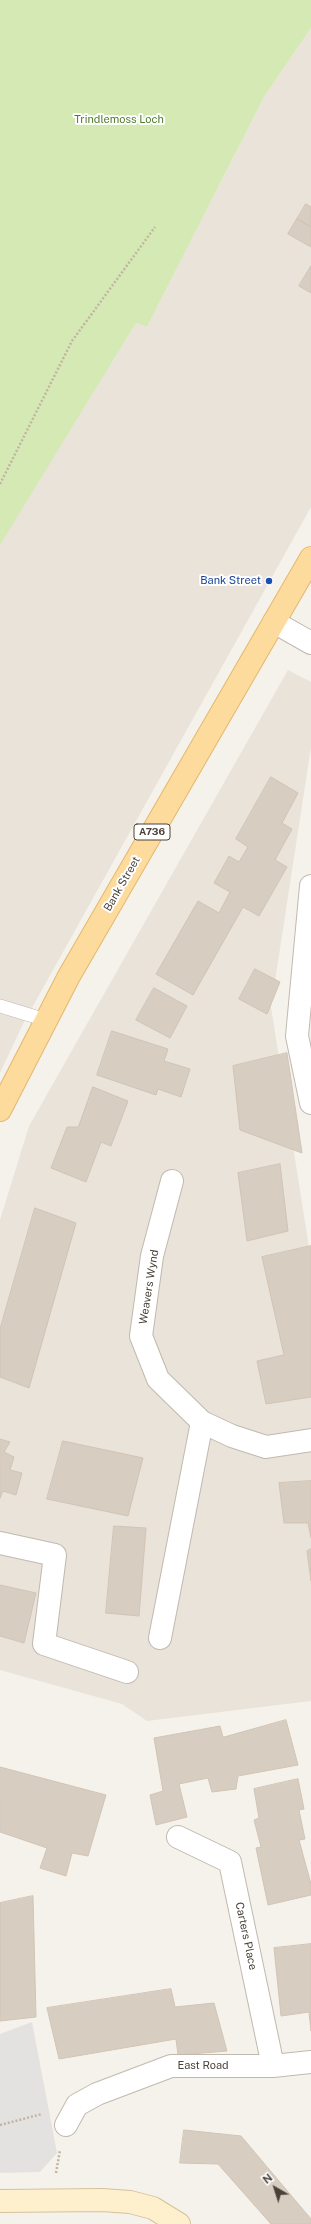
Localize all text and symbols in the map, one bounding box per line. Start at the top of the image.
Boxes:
park label: Trindlemoss Loch [74,113,164,127]
place label: Bank Street [200,574,261,588]
marker: Bank Street [264,576,274,586]
road number: A736 [134,824,170,840]
street label: Bank Street [101,854,143,914]
street label: Weavers Wynd [137,1249,161,1325]
street label: Carters Place [232,1901,260,1971]
street label: East Road [177,2059,229,2073]
north arrow [255,2168,295,2208]
text: N [260,2171,275,2186]

